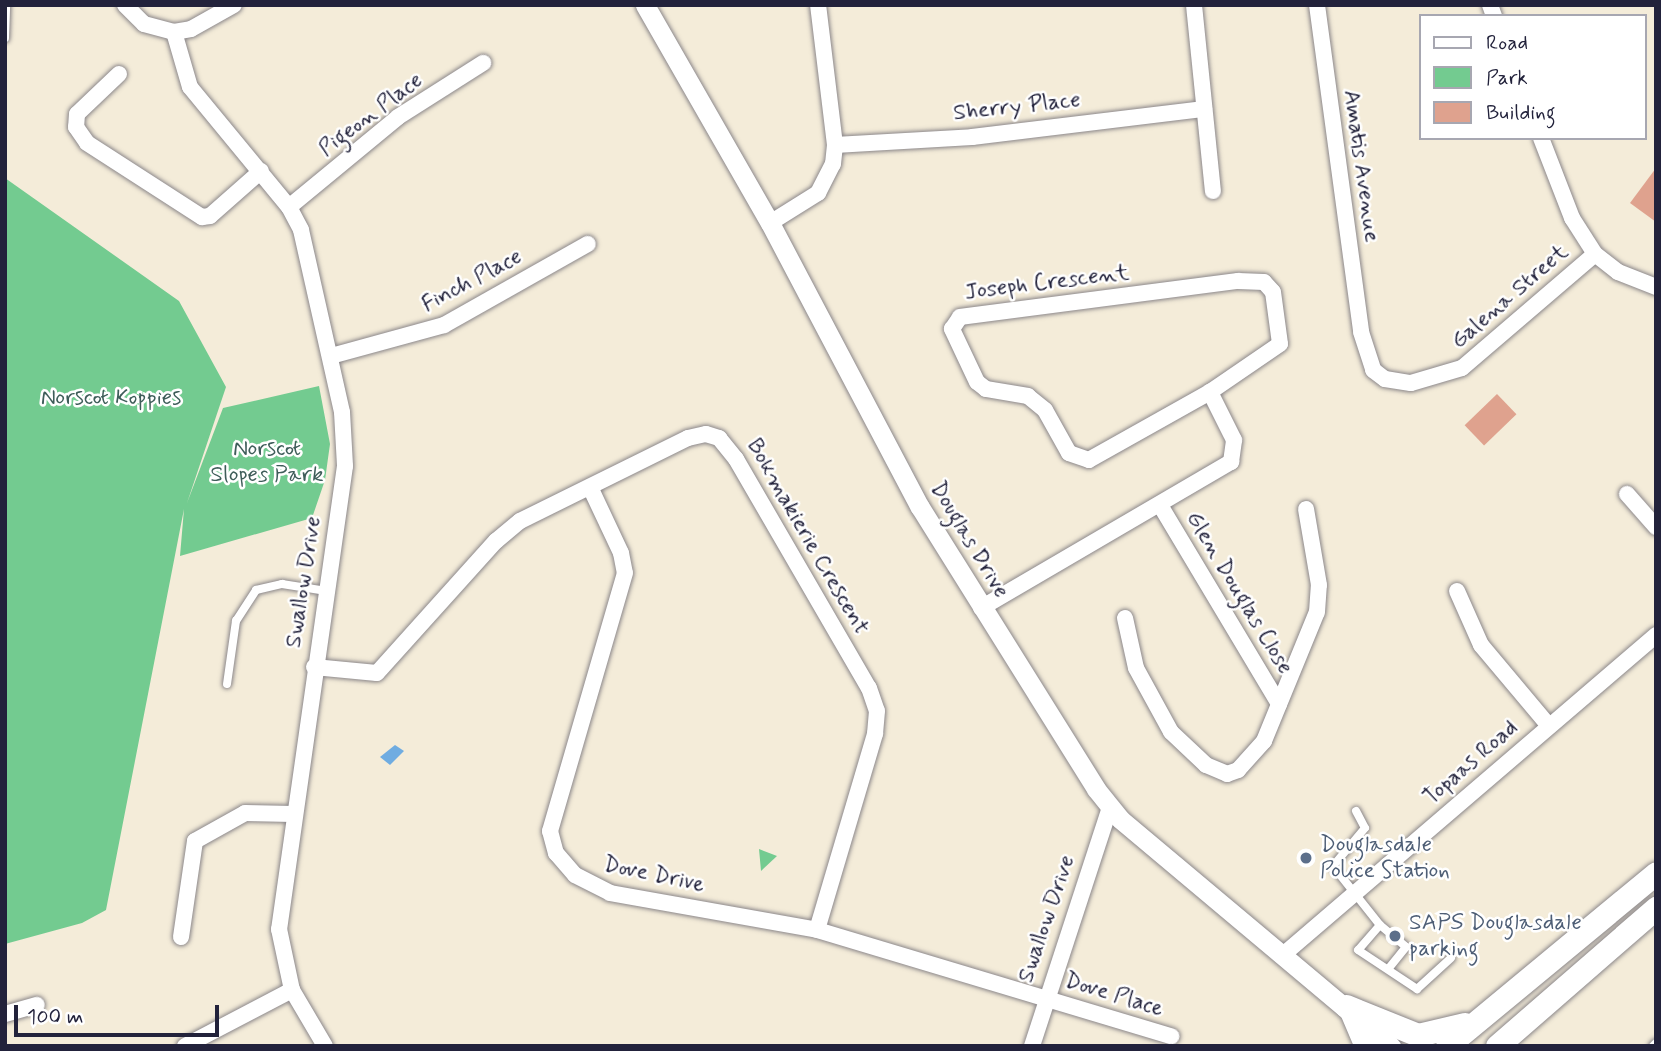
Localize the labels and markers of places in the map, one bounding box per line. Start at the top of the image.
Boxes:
place label: Douglasdale Police Station [1320,831,1449,885]
marker: Douglasdale Police Station [1298,850,1314,866]
place label: SAPS Douglasdale parking [1409,909,1582,963]
marker: SAPS Douglasdale parking [1387,928,1403,944]

